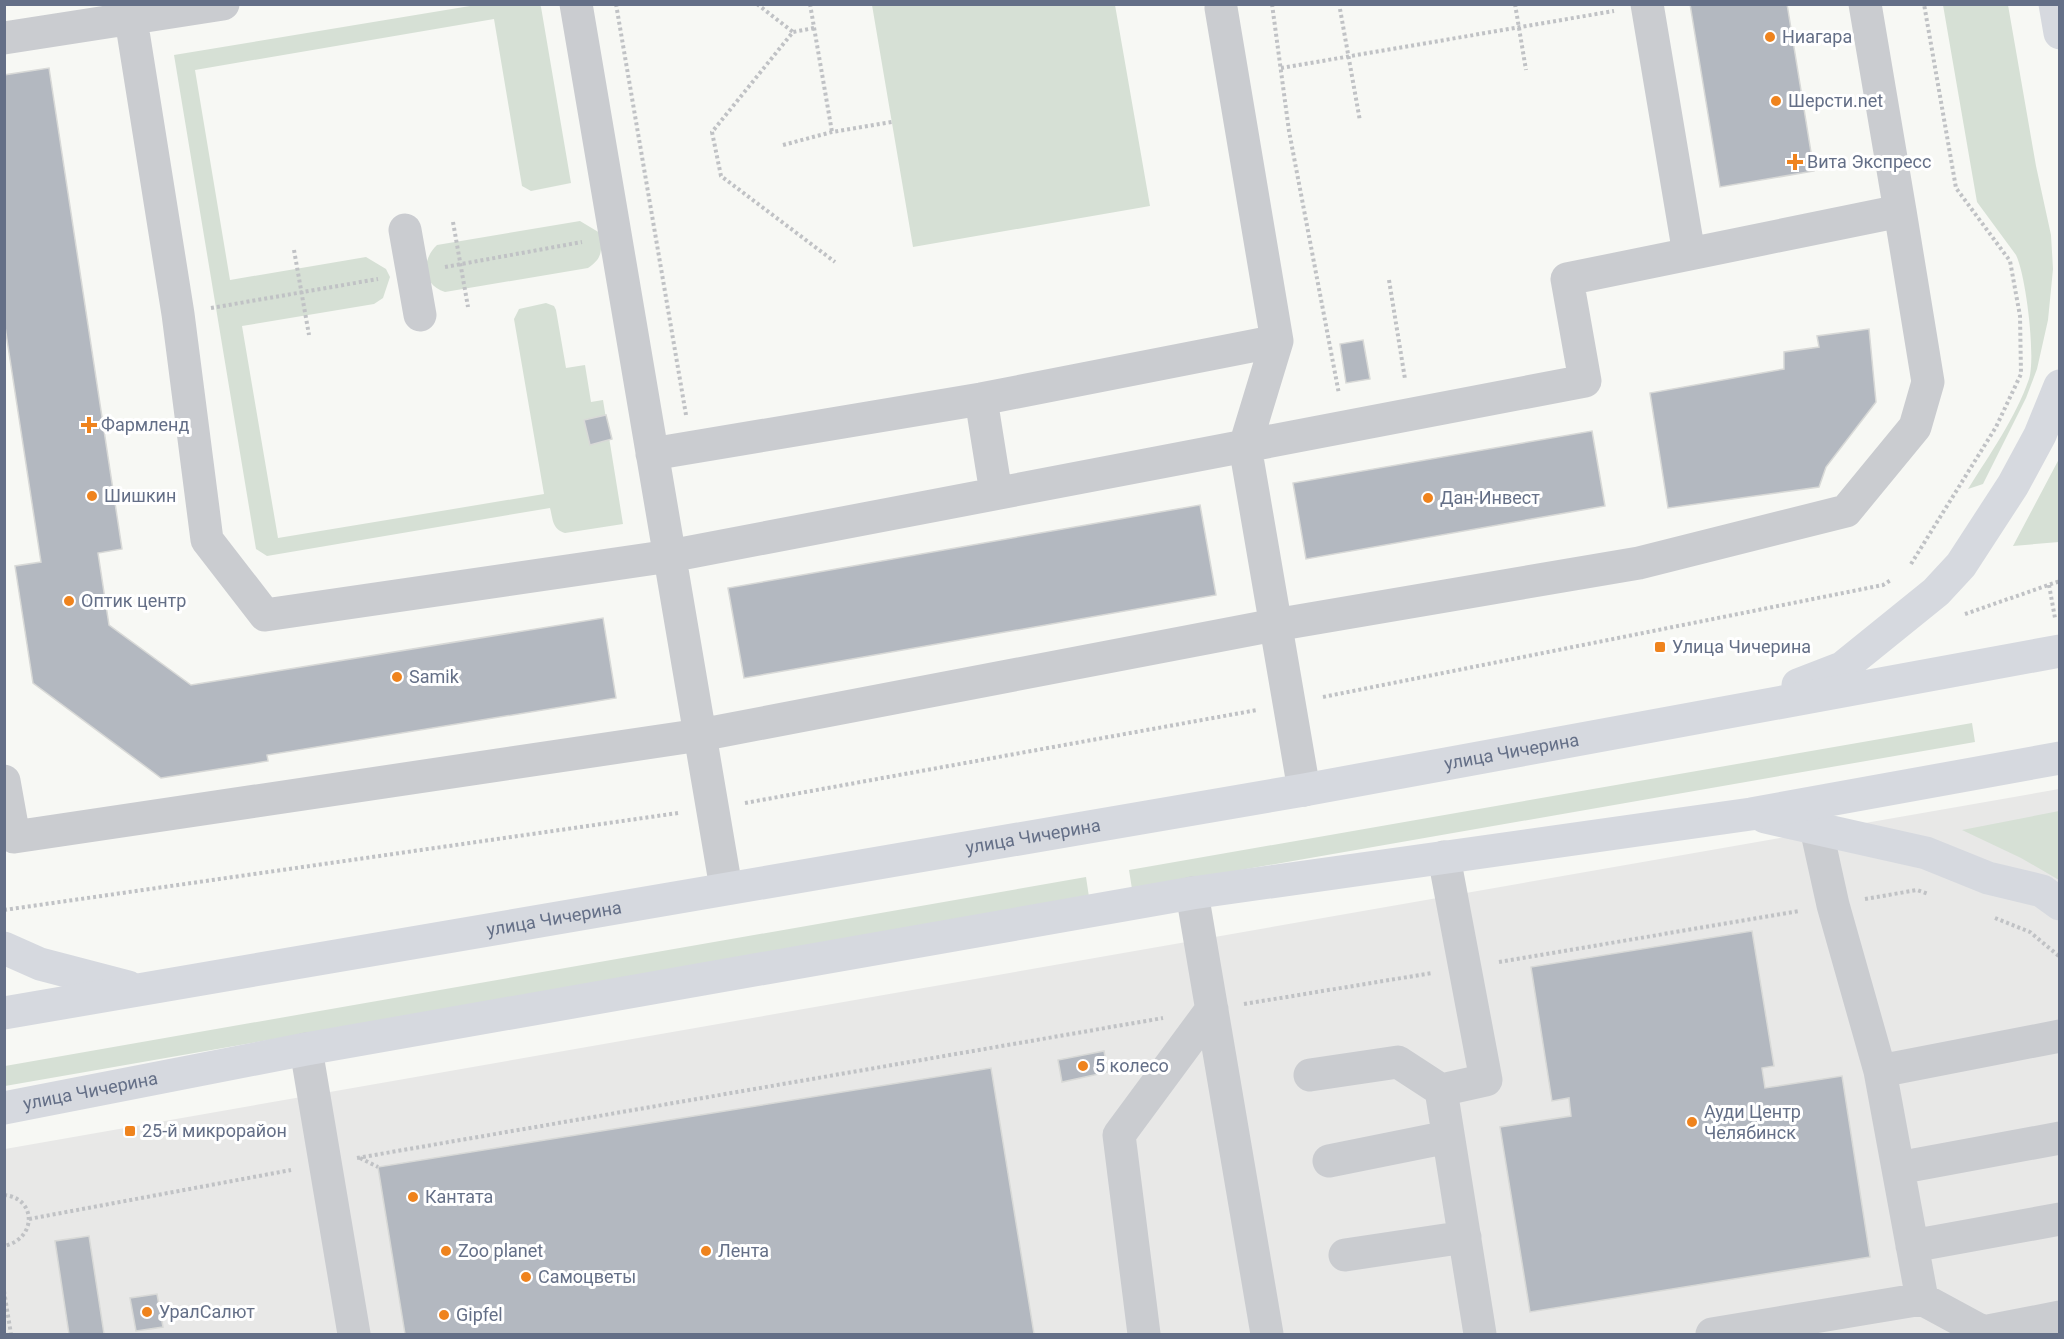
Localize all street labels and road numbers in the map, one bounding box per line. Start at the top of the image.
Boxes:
street label: улица Чичерина [1442,729,1581,774]
street label: улица Чичерина [964,814,1102,858]
street label: улица Чичерина [485,896,623,940]
street label: улица Чичерина [21,1067,159,1114]

